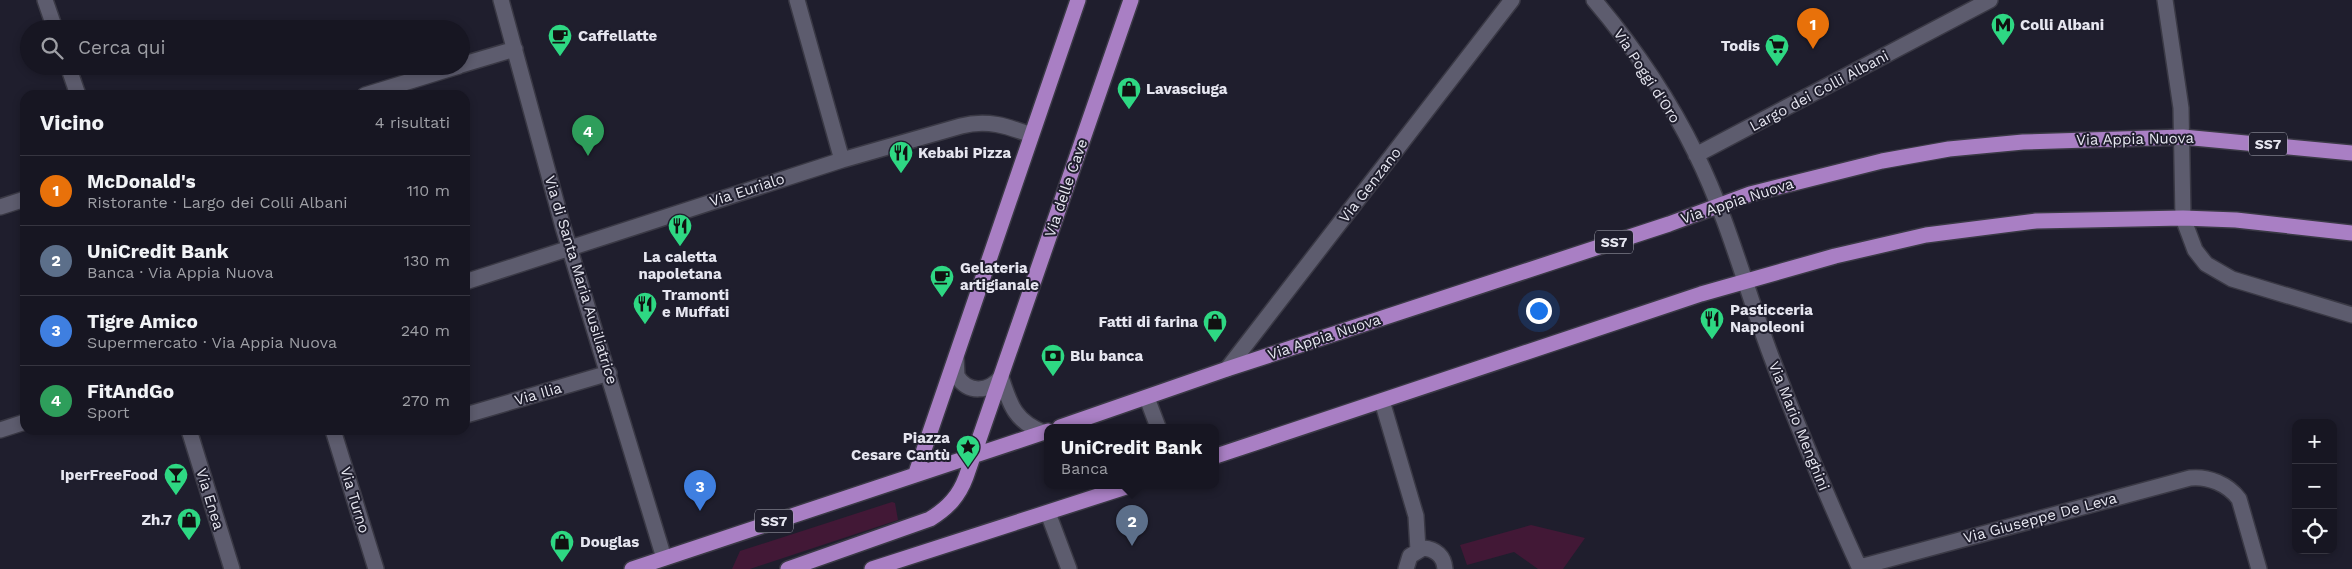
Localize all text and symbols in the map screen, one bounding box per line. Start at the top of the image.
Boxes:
pin: 1 [1797,8,1829,49]
metro station icon: Colli Albani [1990,12,2016,46]
place label: Colli Albani [2020,16,2104,34]
search box [20,20,470,75]
cafe icon: Caffellatte [547,23,573,57]
street label: Via Poggi d'Oro [1610,25,1684,127]
place label: Caffellatte [578,27,658,45]
supermarket icon: Todis [1764,33,1790,67]
icon: search [38,34,66,62]
text: Cerca qui [78,36,166,59]
place label: Todis [1721,37,1760,55]
street label: Largo dei Colli Albani [1746,47,1892,135]
shop icon: Lavasciuga [1116,76,1142,110]
place label: Lavasciuga [1146,80,1228,98]
text: Vicino [40,110,104,135]
text: 4 risultati [375,113,450,132]
pin: 4 [572,115,604,156]
street label: Via Appia Nuova [2076,129,2194,149]
road number: SS7 [2249,132,2287,156]
street label: Via delle Cave [1041,136,1091,240]
restaurant icon: Kebabi Pizza [888,140,914,174]
place label: Kebabi Pizza [918,144,1011,162]
street label: Via Genzano [1335,144,1405,226]
street label: Via Eurialo [707,169,787,211]
text: McDonald's [87,170,196,193]
street label: Via di Santa Maria Ausiliatrice [541,173,621,387]
street label: Via Appia Nuova [1678,174,1796,228]
text: 1 [53,181,59,200]
text: 110 m [407,181,450,200]
text: Ristorante · Largo dei Colli Albani [87,193,348,212]
restaurant icon: La caletta napoletana [667,213,693,247]
road number: SS7 [1595,230,1633,253]
text: UniCredit Bank [87,240,229,263]
place label: La caletta napoletana [638,248,722,283]
text: 2 [51,251,61,270]
text: 130 m [404,251,450,270]
place label: Gelateria artigianale [960,259,1039,294]
text: Banca · Via Appia Nuova [87,263,273,282]
cafe icon: Gelateria artigianale [929,264,955,298]
place label: Tramonti e Muffati [662,286,729,321]
restaurant icon: Tramonti e Muffati [632,291,658,325]
your location [1526,298,1552,324]
place label: Pasticceria Napoleoni [1730,301,1813,336]
restaurant icon: Pasticceria Napoleoni [1699,306,1725,340]
shop icon: Fatti di farina [1202,309,1228,343]
text: Tigre Amico [87,310,198,333]
street label: Via Appia Nuova [1265,310,1383,364]
place label: Fatti di farina [1098,313,1198,331]
text: 3 [51,321,61,340]
text: 240 m [401,321,450,340]
text: Supermercato · Via Appia Nuova [87,333,337,352]
bank icon: Blu banca [1040,343,1066,377]
place label: Blu banca [1070,347,1144,365]
street label: Via Mario Menghini [1765,359,1833,493]
street label: Via Ilia [512,379,564,409]
text: FitAndGo [87,380,174,403]
text: 4 [51,391,61,410]
text: 270 m [402,391,450,410]
text: Sport [87,403,130,422]
map controls [2292,419,2337,554]
button: + [2292,419,2337,464]
popup [1044,424,1219,489]
place label: Piazza Cesare Cantù [851,429,950,464]
place icon: Piazza Cesare Cantù [955,434,981,468]
text: UniCredit Bank [1061,436,1202,459]
text: Banca [1061,459,1108,478]
bar icon: IperFreeFood [163,462,189,496]
button: − [2292,464,2337,509]
street label: Via Turno [336,465,374,535]
place label: IperFreeFood [60,466,158,484]
street label: Via Enea [192,466,228,532]
pin: 3 [684,470,716,511]
street label: Via Giuseppe De Leva [1961,489,2119,547]
pin: 2 [1116,505,1148,546]
shop icon: Zh.7 [176,507,202,541]
button: locate [2292,509,2337,554]
road number: SS7 [755,510,793,532]
place label: Zh.7 [141,511,172,529]
shop icon: Douglas [549,529,575,563]
place label: Douglas [580,533,639,551]

